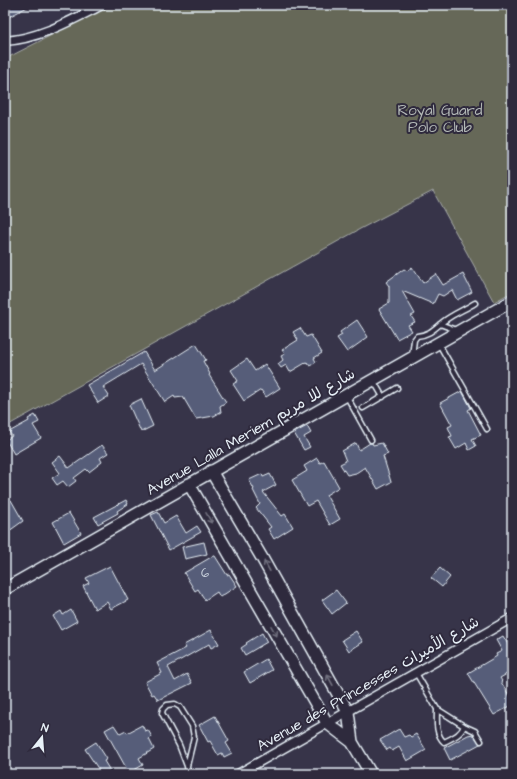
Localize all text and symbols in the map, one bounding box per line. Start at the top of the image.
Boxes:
park label: Royal Guard Polo Club [398,100,483,138]
street label: Avenue Lalla Meriem شارع للا مريم [143,363,360,501]
one-way arrow [206,512,214,524]
one-way arrow [262,560,270,572]
house number: 6 [201,564,209,582]
street label: Avenue des Princesses شارع الأميرات [253,612,483,756]
one-way arrow [271,625,279,637]
one-way arrow [325,674,333,686]
north arrow [22,717,62,757]
text: N [39,720,50,736]

